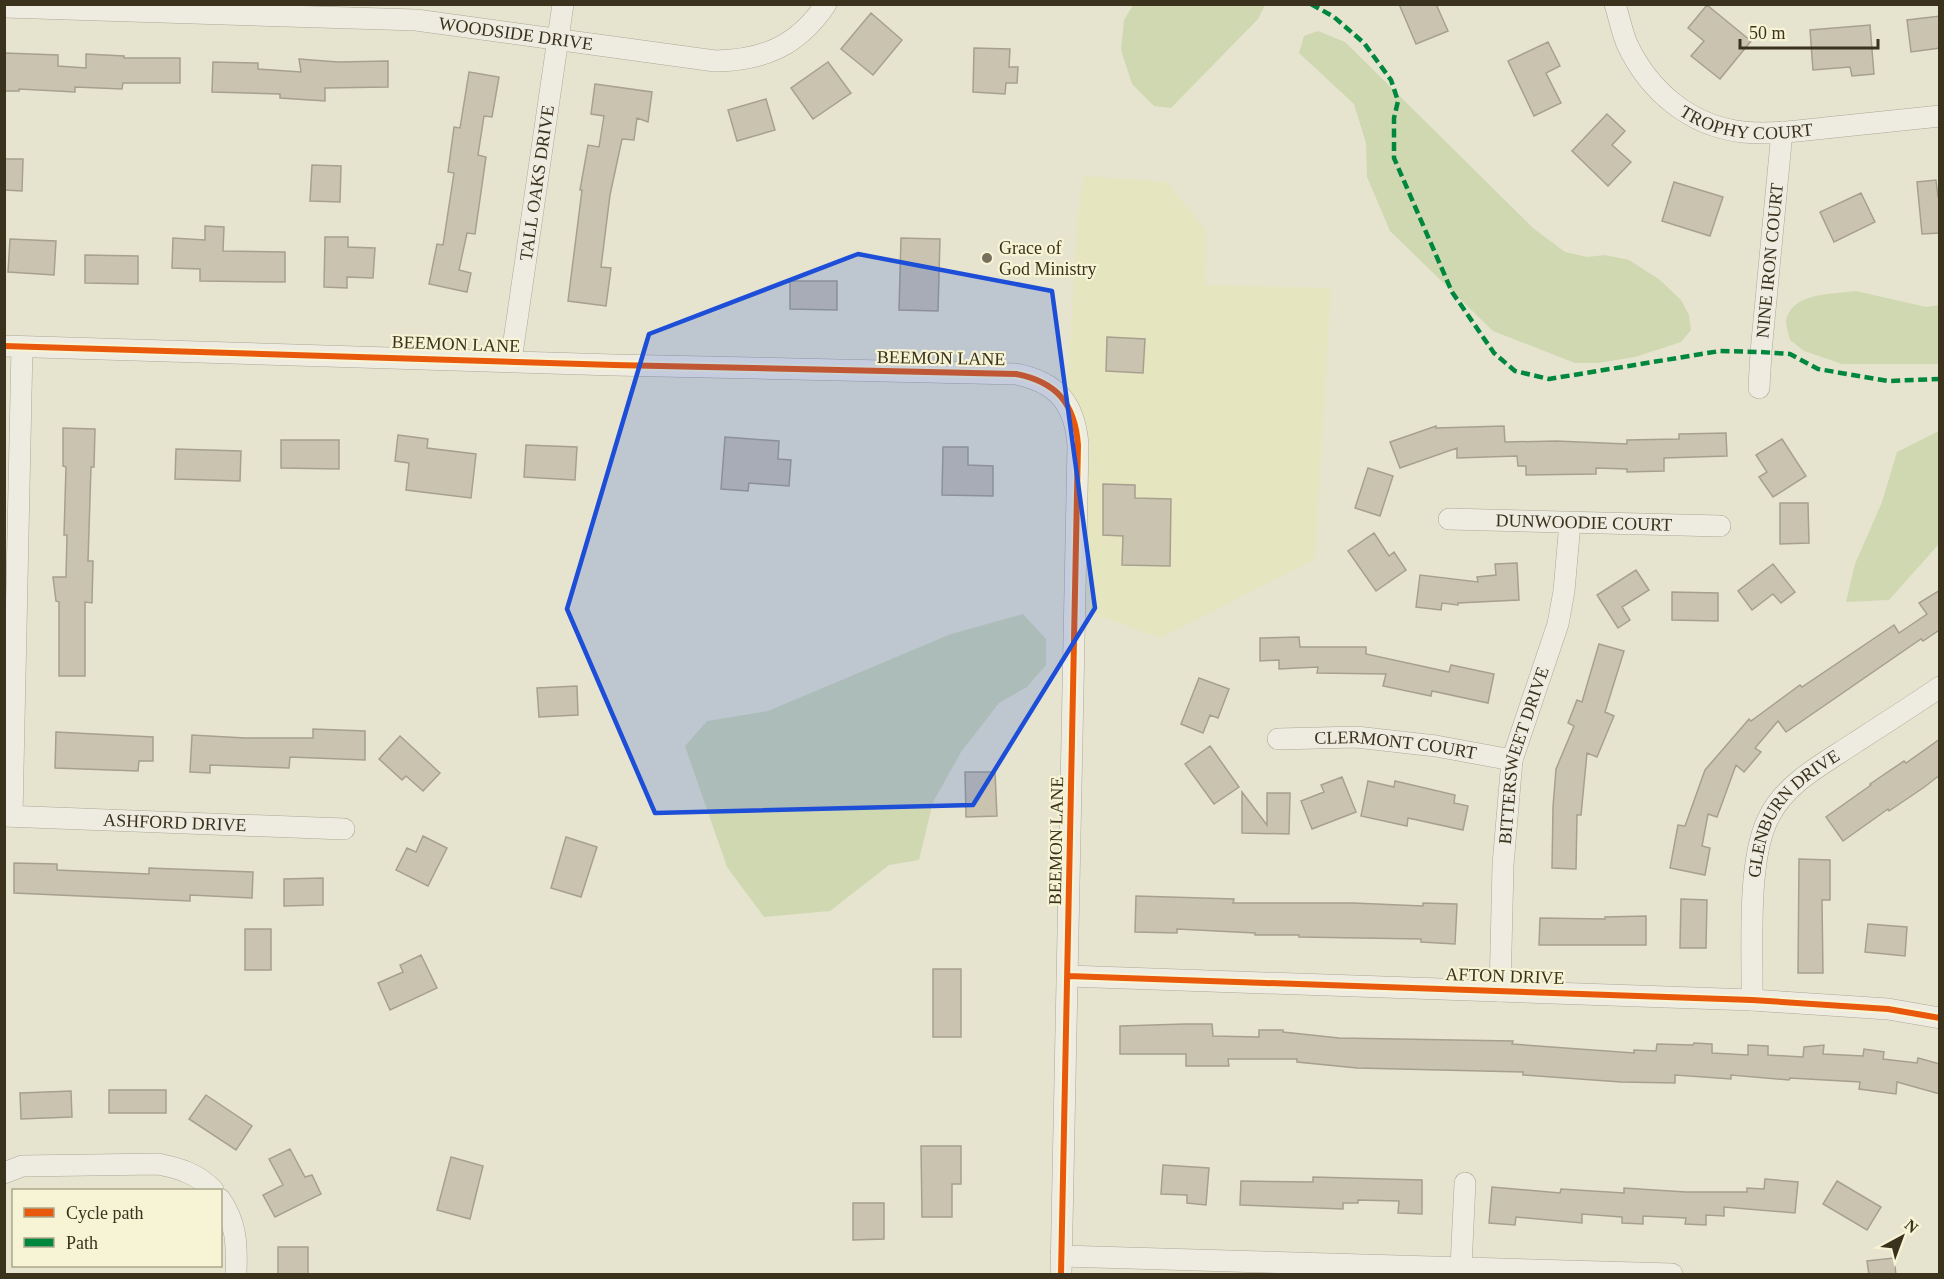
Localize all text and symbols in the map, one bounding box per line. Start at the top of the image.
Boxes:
scale bar [1740,12,1878,50]
street label: WOODSIDE DRIVE [437,13,594,54]
text: 50 m [1749,23,1786,43]
street label: TROPHY COURT [1676,101,1814,143]
street label: TALL OAKS DRIVE [516,104,558,262]
street label: NINE IRON COURT [1752,182,1787,339]
place label: Grace of God Ministry [999,238,1097,279]
marker: Grace of God Ministry [980,251,994,265]
street label: BEEMON LANE [391,332,521,356]
street label: BEEMON LANE [877,347,1005,369]
street label: DUNWOODIE COURT [1495,510,1672,535]
street label: BITTERSWEET DRIVE [1495,664,1553,845]
street label: CLERMONT COURT [1314,727,1478,763]
street label: GLENBURN DRIVE [1744,745,1843,879]
street label: BEEMON LANE [1045,777,1067,905]
street label: ASHFORD DRIVE [103,810,247,835]
street label: AFTON DRIVE [1445,964,1565,988]
legend [12,1189,222,1267]
text: Cycle path [66,1203,143,1223]
north arrow [1872,1207,1932,1267]
text: N [1902,1216,1922,1237]
text: Path [66,1233,98,1253]

